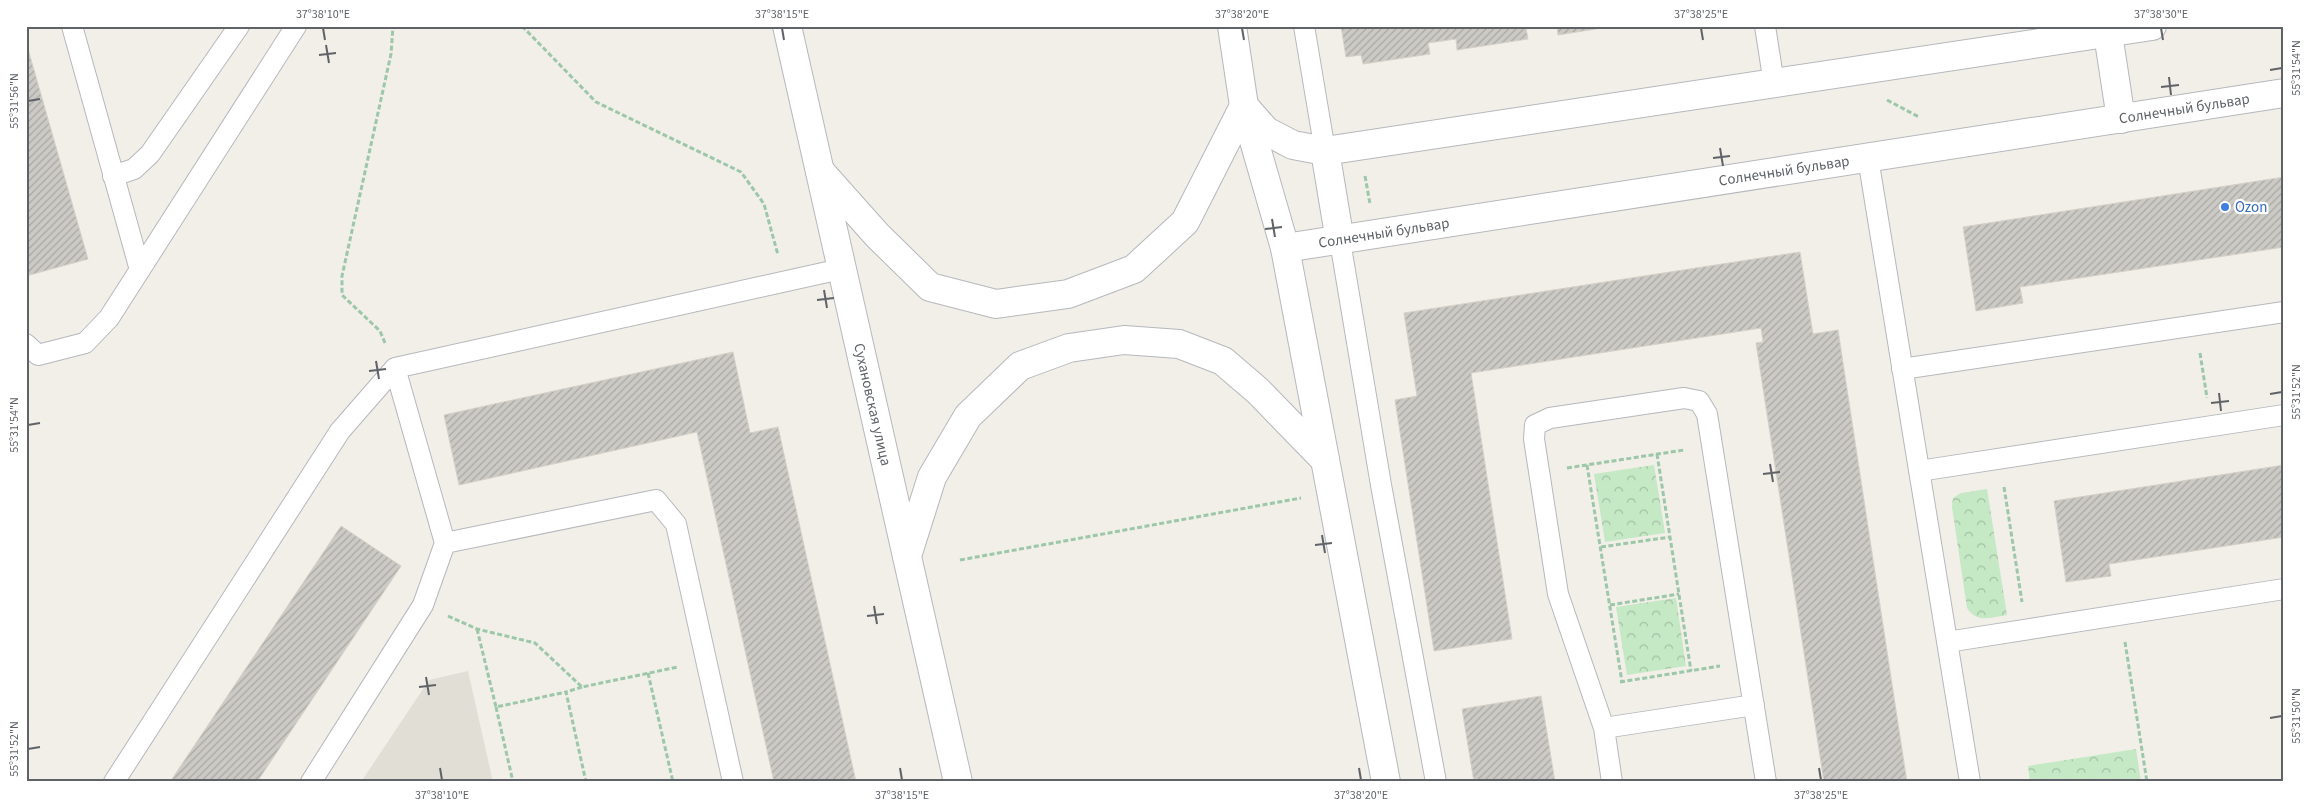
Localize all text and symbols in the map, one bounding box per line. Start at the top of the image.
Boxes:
text: 37°38'10"E [296,6,350,23]
text: 37°38'15"E [755,6,809,23]
text: 37°38'20"E [1215,6,1269,23]
text: 37°38'25"E [1674,6,1728,23]
text: 37°38'30"E [2134,6,2188,23]
text: 55°31'54"N [2288,40,2305,96]
text: 55°31'56"N [6,73,23,129]
street label: Солнечный бульвар [2117,88,2251,129]
street label: Солнечный бульвар [1717,151,1851,192]
place label: Ozon [2235,197,2267,218]
marker: Ozon [2219,201,2231,213]
street label: Солнечный бульвар [1317,213,1451,254]
street label: Сухановская улица [848,341,896,468]
text: 55°31'52"N [2288,364,2305,420]
text: 55°31'54"N [6,397,23,453]
text: 55°31'50"N [2288,688,2305,744]
text: 55°31'52"N [6,721,23,777]
text: 37°38'10"E [415,787,469,804]
text: 37°38'15"E [875,787,929,804]
text: 37°38'20"E [1334,787,1388,804]
text: 37°38'25"E [1794,787,1848,804]

